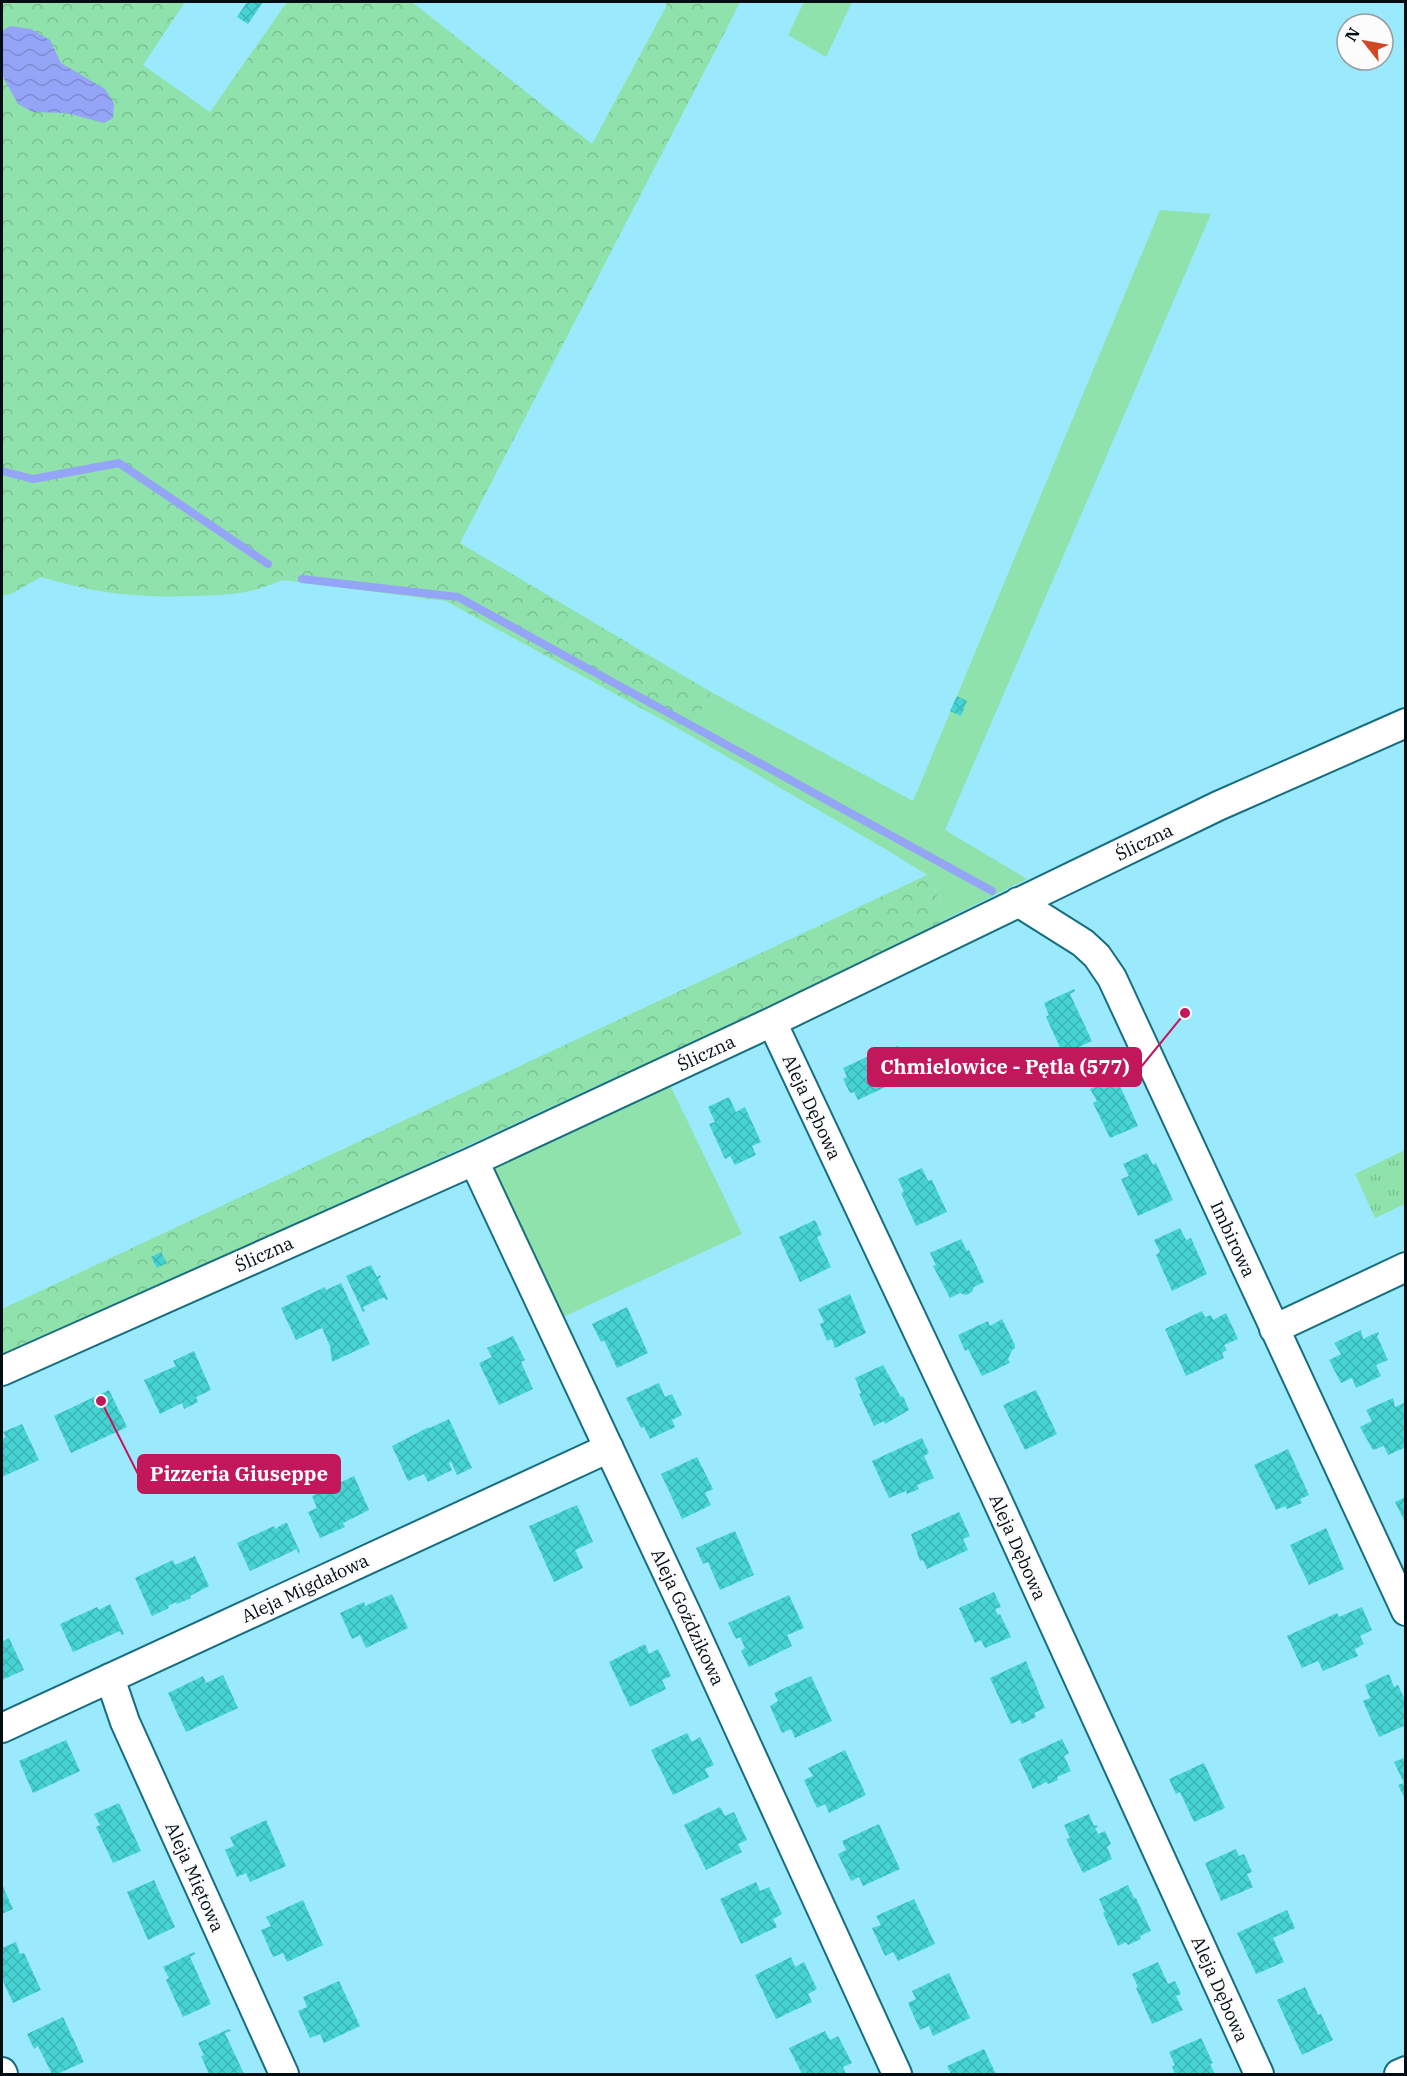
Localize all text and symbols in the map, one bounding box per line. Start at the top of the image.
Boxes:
north arrow [1335,12,1395,72]
text: N [1340,24,1364,45]
street label: Śliczna [1111,818,1177,866]
street label: Śliczna [673,1030,739,1076]
callout: Chmielowice - Pętla (577) [868,1048,1141,1086]
street label: Aleja Dębowa [778,1051,847,1164]
text: Chmielowice - Pętla (577) [880,1053,1130,1080]
street label: Imbirowa [1205,1197,1261,1281]
street label: Śliczna [231,1231,297,1277]
callout: Pizzeria Giuseppe [138,1455,340,1493]
text: Pizzeria Giuseppe [150,1460,328,1487]
street label: Aleja Dębowa [984,1490,1052,1604]
street label: Aleja Goździkowa [646,1545,730,1689]
street label: Aleja Migdałowa [238,1548,372,1628]
street label: Aleja Miętowa [161,1819,230,1936]
street label: Aleja Dębowa [1186,1932,1254,2046]

